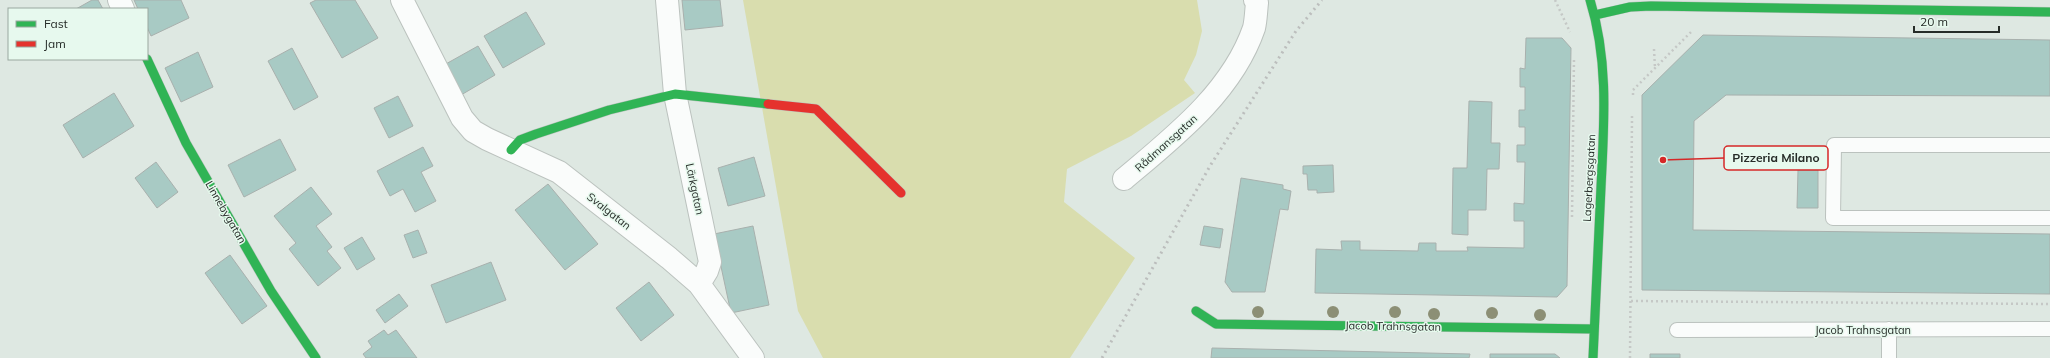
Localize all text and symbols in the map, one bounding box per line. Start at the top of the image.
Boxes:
legend [8,8,148,60]
scale bar [1914,8,1999,34]
text: 20 m [1920,14,1948,29]
text: Fast [44,16,68,31]
text: Jam [44,36,66,51]
street label: Rådmansgatan [1132,111,1200,175]
street label: Lagerbergsgatan [1580,134,1598,222]
callout: Pizzeria Milano [1724,146,1828,170]
text: Pizzeria Milano [1732,150,1820,165]
street label: Lärkgatan [683,162,707,216]
street label: Linnebygatan [202,178,250,246]
street label: Svalgatan [584,190,634,232]
street label: Jacob Trahnsgatan [1345,318,1441,334]
street label: Jacob Trahnsgatan [1815,323,1911,337]

